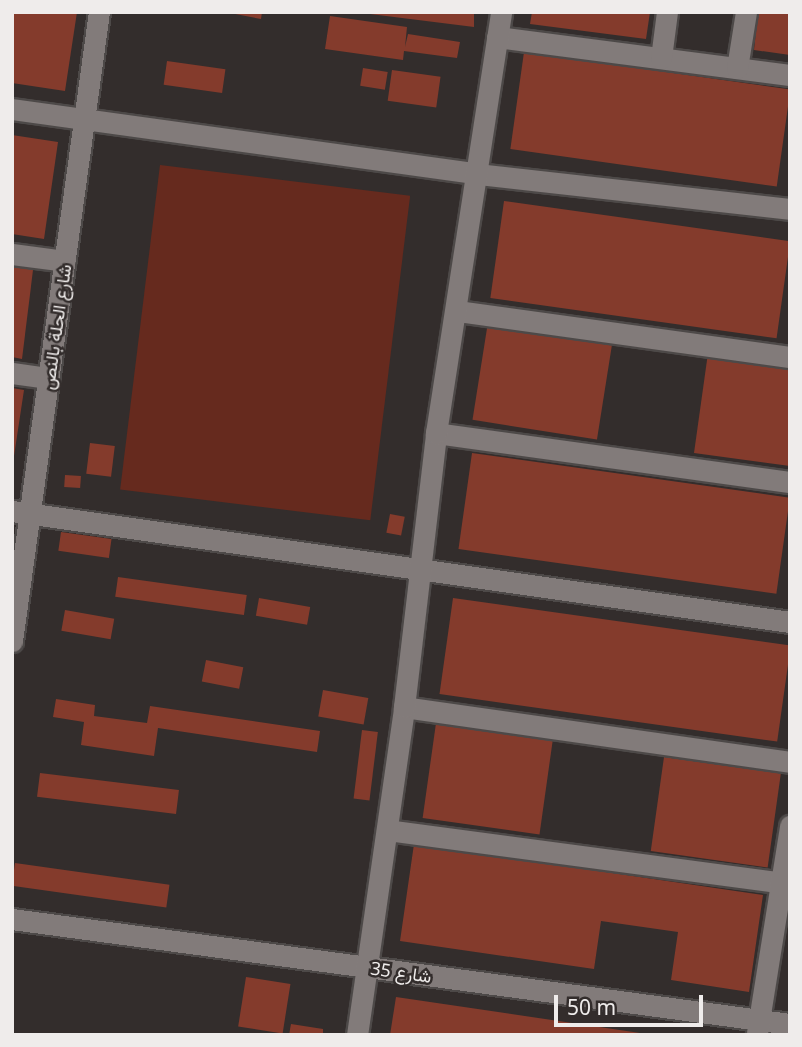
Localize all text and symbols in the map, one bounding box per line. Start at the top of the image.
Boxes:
street label: شارع الحلة بالنص [37,263,75,391]
street label: شارع 35 [369,957,433,987]
scale bar [557,981,706,1025]
text: 50 m [567,993,616,1021]

